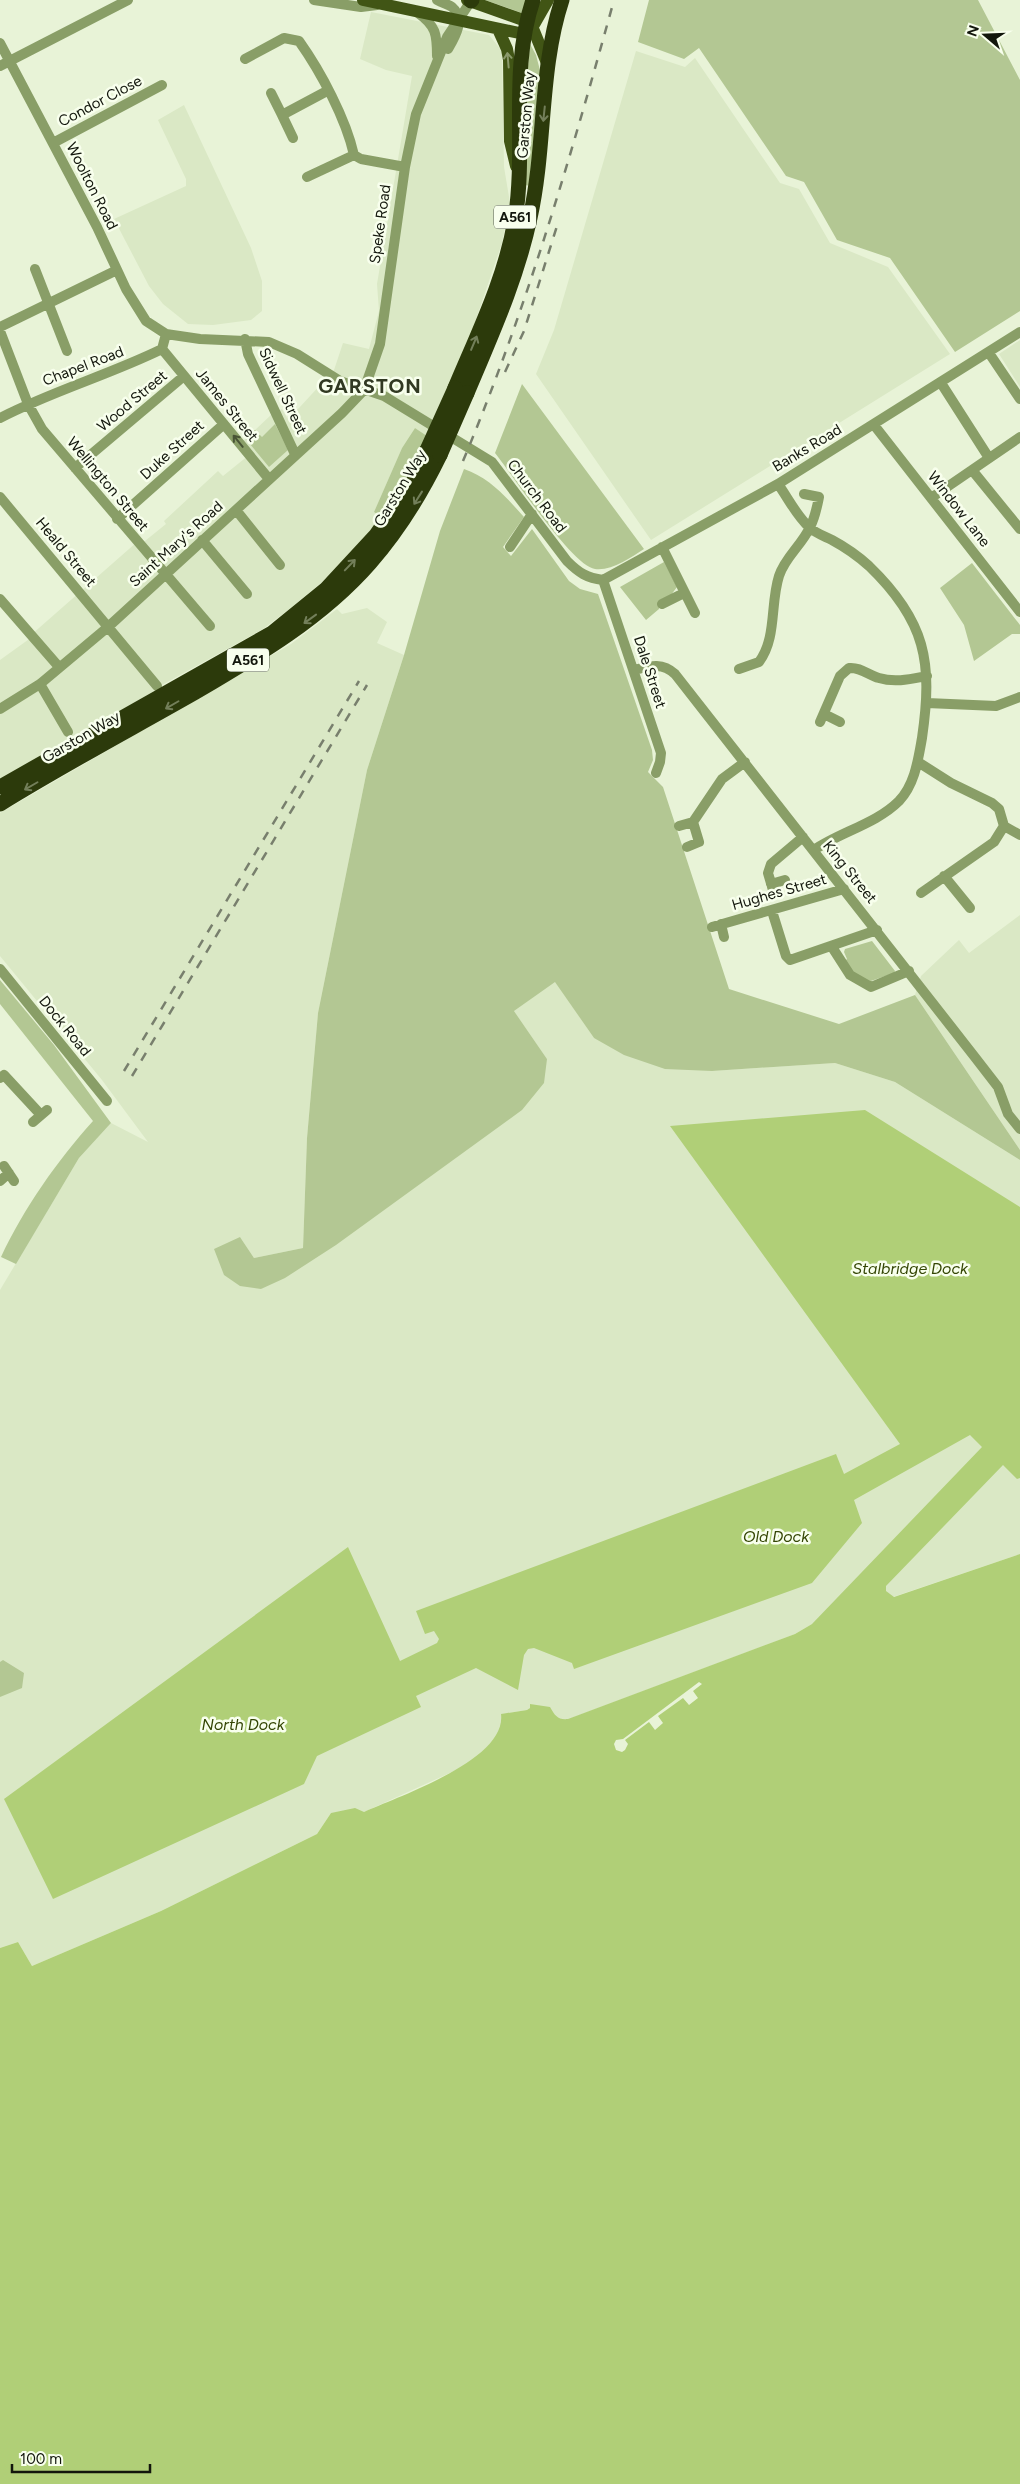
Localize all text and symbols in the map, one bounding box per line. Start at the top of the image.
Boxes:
north arrow [960,10,1010,60]
text: N [963,23,983,39]
one-way arrow [504,52,513,68]
street label: Condor Close [55,71,145,131]
street label: Garston Way [513,71,539,159]
one-way arrow [539,106,549,122]
street label: Woolton Road [62,139,122,233]
street label: Speke Road [366,183,394,265]
road number: A561 [494,206,536,228]
one-way arrow [469,336,479,351]
street label: Chapel Road [40,342,126,390]
street label: Sidwell Street [255,345,311,437]
street label: James Street [192,365,262,446]
street label: Wood Street [93,366,171,435]
district label: GARSTON [318,374,422,398]
street label: Duke Street [136,416,208,483]
street label: Banks Road [769,420,845,476]
street label: Wellington Street [63,433,153,535]
one-way arrow [232,435,243,448]
street label: Garston Way [370,446,430,530]
street label: Church Road [504,456,570,536]
street label: Window Lane [924,468,994,550]
one-way arrow [412,491,422,505]
street label: Saint Mary's Road [126,497,226,591]
street label: Heald Street [32,514,100,591]
one-way arrow [344,558,356,571]
one-way arrow [303,614,317,624]
street label: Dale Street [630,633,670,711]
road number: A561 [227,648,269,672]
one-way arrow [166,700,180,710]
street label: Garston Way [39,707,123,766]
one-way arrow [25,781,39,791]
street label: King Street [819,837,881,907]
street label: Hughes Street [730,870,829,914]
street label: Dock Road [35,992,95,1060]
water label: Stalbridge Dock [852,1259,969,1278]
water label: Old Dock [743,1527,810,1546]
water label: North Dock [202,1715,286,1734]
scale bar [12,2442,150,2474]
text: 100 m [20,2450,62,2468]

